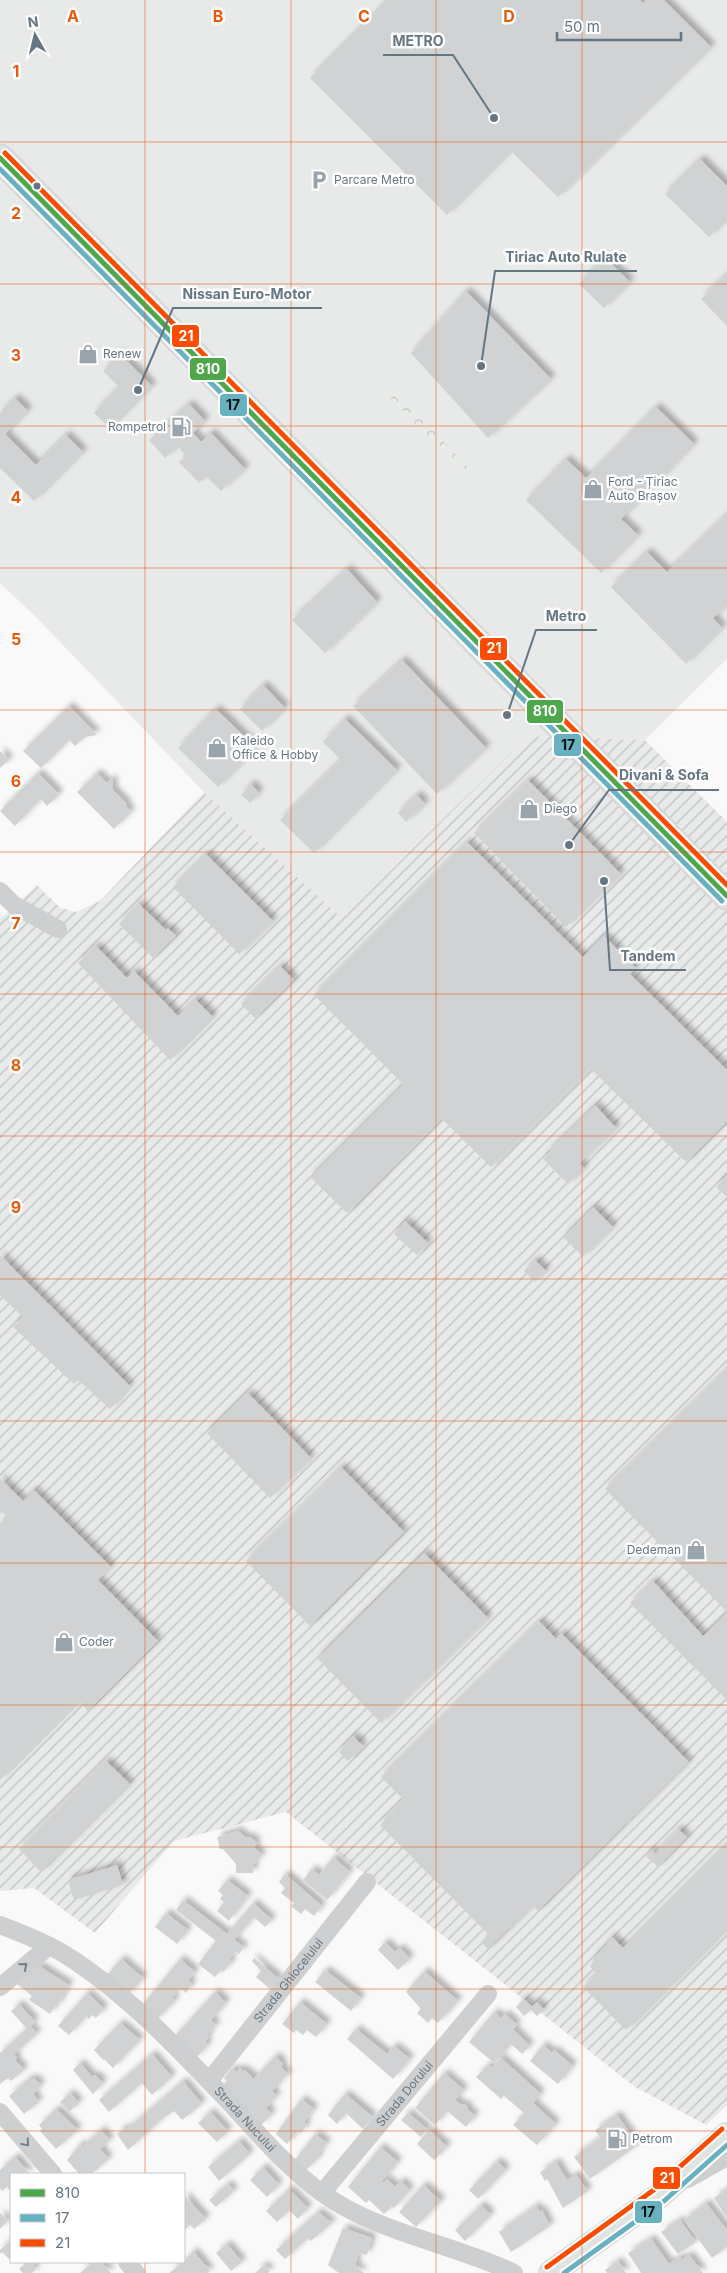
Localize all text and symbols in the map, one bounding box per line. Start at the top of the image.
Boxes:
text: A [67,6,79,26]
text: B [213,6,223,26]
text: C [358,6,370,26]
text: D [503,6,515,26]
north arrow [10,10,60,60]
scale bar [557,10,681,42]
text: N [27,12,40,31]
text: 50 m [564,17,600,36]
callout: METRO [383,26,453,55]
text: METRO [393,32,444,49]
text: 1 [13,61,19,81]
parking icon: Parcare Metro [308,169,330,191]
place label: Parcare Metro [334,172,414,187]
unlabelled marker [32,181,42,191]
text: 2 [11,203,21,223]
callout: Tiriac Auto Rulate [495,242,637,271]
text: Tiriac Auto Rulate [505,248,627,265]
callout: Nissan Euro-Motor [173,279,322,308]
text: Nissan Euro-Motor [183,285,312,302]
line badge: 21 [171,324,200,348]
text: 21 [179,327,193,344]
shop icon: Renew [77,343,99,365]
text: 3 [11,345,21,365]
place label: Renew [103,346,141,361]
line badge: 810 [189,357,227,381]
text: 810 [196,360,220,377]
line badge: 17 [219,393,248,417]
text: 17 [226,396,240,413]
fuel station icon: Rompetrol [170,416,192,438]
place label: Rompetrol [108,419,166,434]
place label: Ford - Țiriac Auto Brașov [608,474,678,503]
shop icon: Ford - Țiriac Auto Brașov [582,478,604,500]
text: 4 [11,487,22,507]
callout: Metro [536,601,597,630]
text: Metro [546,607,587,624]
text: 5 [11,629,21,649]
line badge: 21 [479,637,508,661]
text: 21 [487,639,501,656]
line badge: 810 [526,699,564,724]
text: 810 [533,702,557,719]
place label: Kaleido Office & Hobby [232,733,318,762]
line badge: 17 [553,733,582,757]
text: 17 [561,736,575,753]
shop icon: Kaleido Office & Hobby [206,737,228,759]
callout: Divani & Sofa [609,761,719,790]
text: Divani & Sofa [619,766,709,783]
text: 6 [11,771,21,791]
shop icon: Diego [518,798,540,820]
place label: Diego [544,801,577,816]
text: 7 [11,913,21,933]
callout: Tandem [610,941,686,970]
text: Tandem [620,947,676,964]
text: 8 [11,1055,21,1075]
text: 9 [11,1197,21,1217]
shop icon: Dedeman [685,1539,707,1561]
place label: Dedeman [627,1542,681,1557]
shop icon: Coder [53,1631,75,1653]
place label: Coder [79,1634,114,1649]
street label: Strada Ghiocelului [250,1935,326,2026]
one-way arrow [19,1963,28,1972]
street label: Strada Dorului [373,2058,436,2129]
street label: Strada Nucului [211,2083,279,2155]
fuel station icon: Petrom [606,2128,628,2150]
place label: Petrom [632,2131,673,2146]
one-way arrow [21,2137,29,2146]
line badge: 21 [652,2166,681,2190]
text: 21 [660,2169,674,2186]
legend [10,2173,185,2263]
text: 810 [55,2183,80,2202]
line badge: 17 [634,2200,663,2224]
text: 17 [641,2203,655,2220]
text: 17 [55,2208,70,2227]
text: 21 [55,2233,70,2252]

